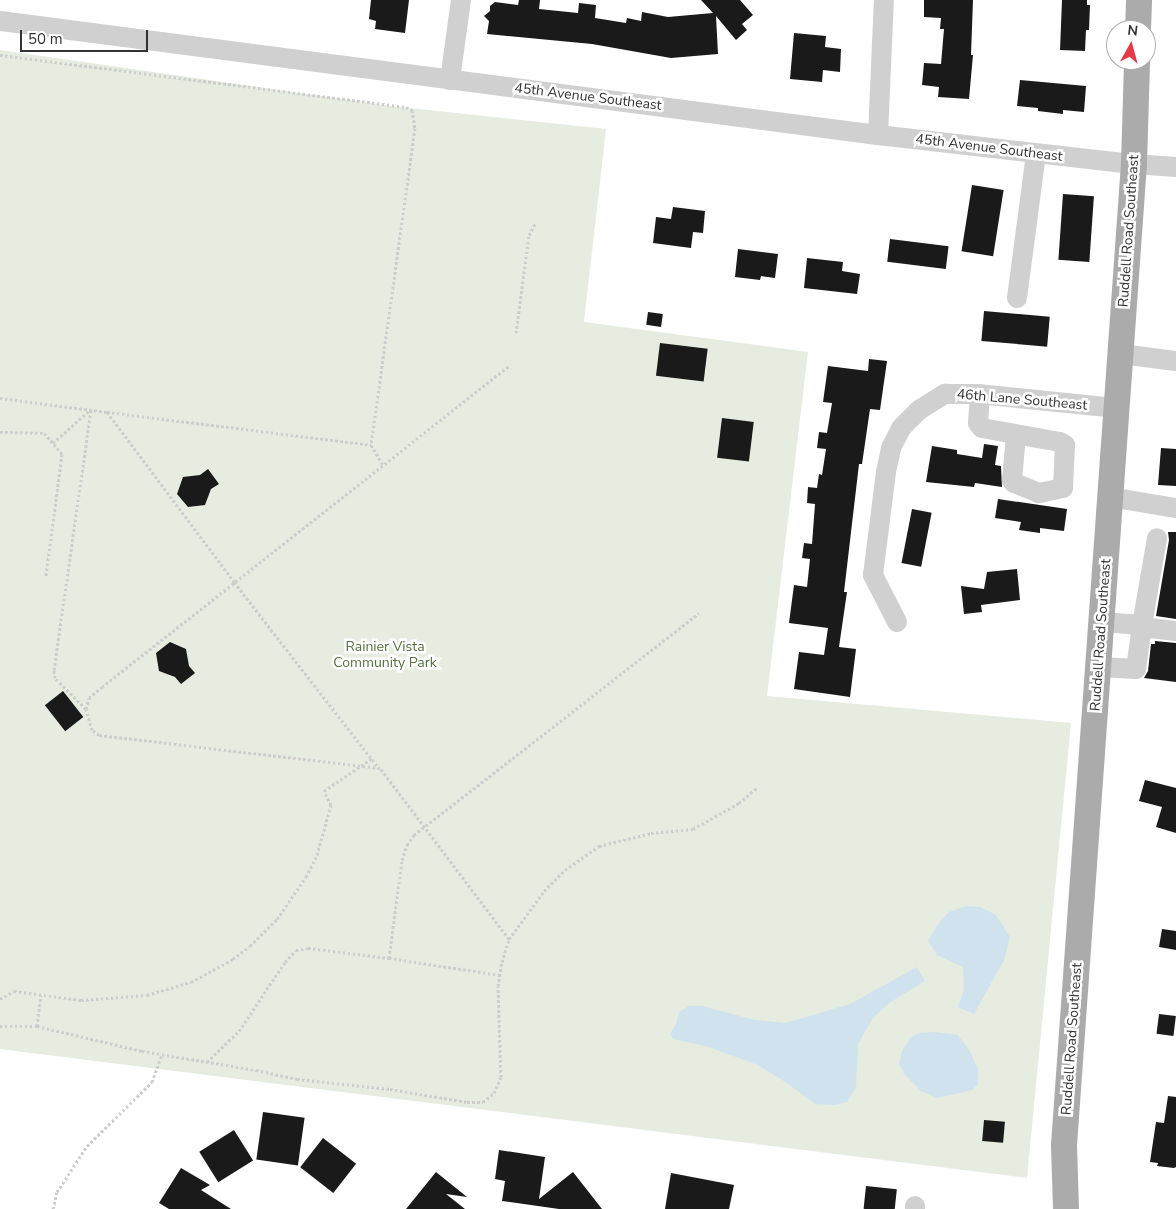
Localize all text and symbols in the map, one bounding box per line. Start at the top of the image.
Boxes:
scale bar [22,20,150,52]
north arrow [1106,20,1156,70]
text: N [1126,21,1139,41]
text: 50 m [28,29,63,49]
street label: 45th Avenue Southeast [514,80,662,114]
street label: 45th Avenue Southeast [915,131,1063,165]
street label: Ruddell Road Southeast [1115,154,1143,308]
street label: 46th Lane Southeast [956,386,1088,414]
street label: Ruddell Road Southeast [1087,558,1115,712]
park label: Rainier Vista Community Park [333,639,437,672]
street label: Ruddell Road Southeast [1058,962,1086,1116]

